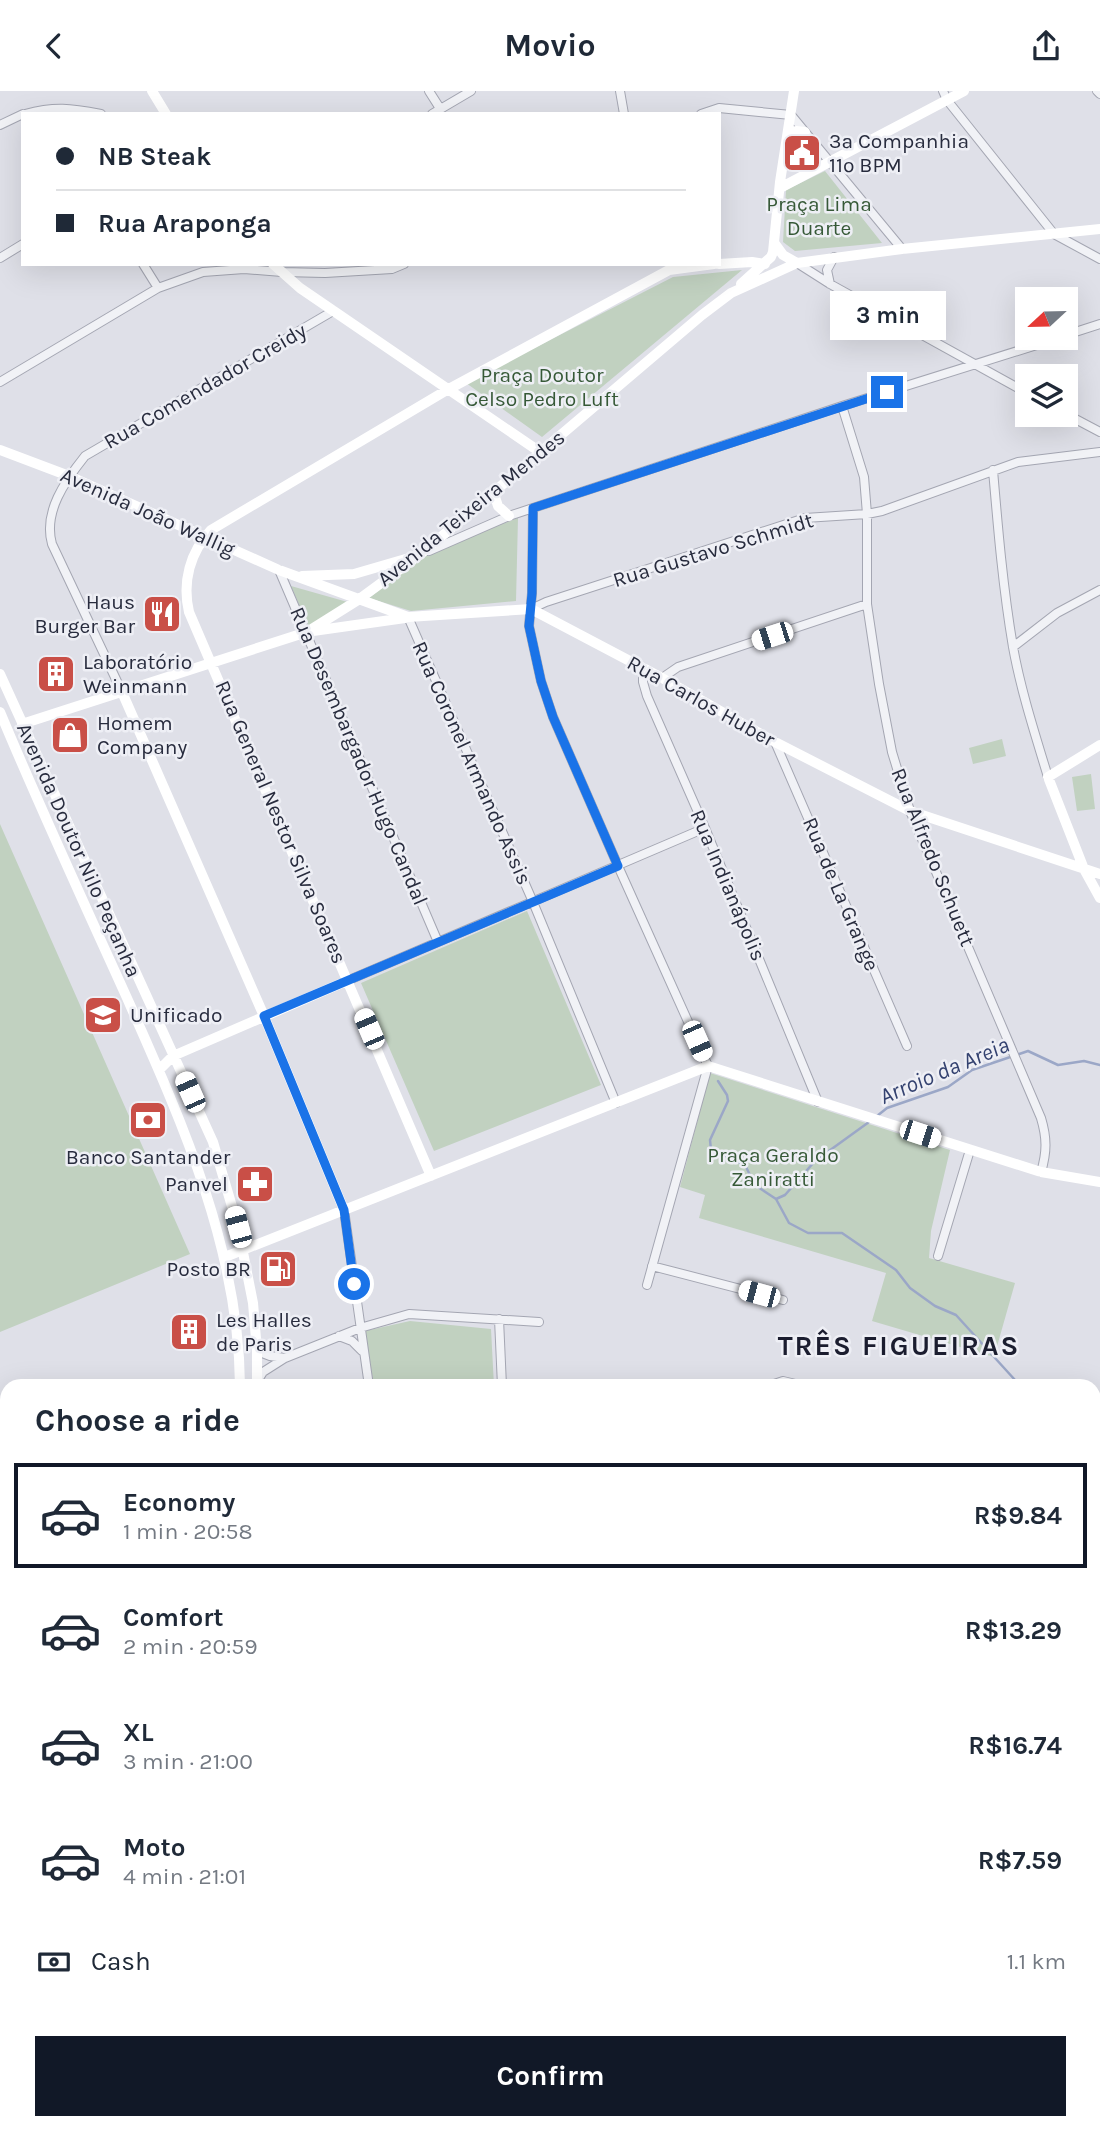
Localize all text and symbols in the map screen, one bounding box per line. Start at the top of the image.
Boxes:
icon: back [35,27,73,65]
text: Movio [504,27,596,64]
icon: share [1027,27,1065,65]
place label: 3ª Companhia 11º BPM [829,129,969,177]
public building icon: 3ª Companhia 11º BPM [781,132,823,174]
text: NB Steak [98,141,211,172]
park label: Praça Lima Duarte [766,192,872,240]
text: Rua Araponga [98,208,272,239]
north arrow [1015,287,1078,350]
map controls [1015,287,1078,427]
callout: 3 min [829,291,945,339]
text: 3 min [856,302,920,329]
street label: Rua Comendador Creidy [99,318,311,454]
park label: Praça Doutor Celso Pedro Luft [465,363,619,411]
button: layers [1015,364,1078,427]
route end [871,376,903,408]
street label: Avenida Teixeira Mendes [372,425,570,591]
street label: Avenida João Wallig [57,463,239,561]
street label: Rua Gustavo Schmidt [610,508,816,592]
place label: Haus Burger Bar [35,590,135,638]
restaurant icon: Haus Burger Bar [141,593,183,635]
street label: Rua Desembargador Hugo Candal [285,603,433,909]
car [749,620,796,652]
street label: Rua Coronel Armando Assis [407,638,537,888]
place label: Laboratório Weinmann [83,650,192,698]
street label: Rua Carlos Huber [623,650,779,752]
building icon: Laboratório Weinmann [35,653,77,695]
street label: Rua General Nestor Silva Soares [210,677,352,967]
place label: Homem Company [97,711,188,759]
shop icon: Homem Company [49,714,91,756]
street label: Avenida Doutor Nilo Peçanha [12,719,146,981]
street label: Rua Alfredo Schuett [886,764,980,950]
street label: Rua Indianápolis [685,806,771,964]
street label: Rua de La Grange [798,814,884,974]
school or university icon: Unificado [82,994,124,1036]
place label: Unificado [130,1003,222,1027]
car [352,1006,387,1052]
car [679,1018,716,1064]
water label: Arroio da Areia [875,1031,1013,1110]
car [172,1069,209,1115]
bank icon: Banco Santander [127,1099,169,1141]
car [897,1118,944,1150]
park label: Praça Geraldo Zaniratti [707,1143,839,1191]
place label: Banco Santander [66,1145,231,1169]
pharmacy icon: Panvel [234,1163,276,1205]
place label: Panvel [165,1172,228,1196]
car [223,1204,254,1250]
fuel station icon: Posto BR [257,1248,299,1290]
place label: Posto BR [167,1257,251,1281]
route start [338,1268,370,1300]
car [736,1278,783,1310]
place label: Les Halles de Paris [216,1308,312,1356]
building icon: Les Halles de Paris [168,1311,210,1353]
district label: TRÊS FIGUEIRAS [778,1328,1020,1362]
text: Choose a ride [35,1402,240,1439]
icon: car [39,1484,102,1547]
text: Economy [123,1487,235,1518]
text: R$9.84 [974,1500,1062,1531]
text: 1 min · 20:58 [123,1518,253,1545]
icon: car [39,1599,102,1662]
text: Comfort [123,1602,224,1633]
text: R$13.29 [965,1615,1062,1646]
text: 2 min · 20:59 [123,1633,258,1660]
icon: car [39,1714,102,1777]
text: XL [123,1717,154,1748]
text: R$16.74 [968,1730,1062,1761]
text: 3 min · 21:00 [123,1748,253,1775]
icon: car [39,1829,102,1892]
text: Moto [123,1832,185,1863]
text: R$7.59 [978,1845,1062,1876]
text: 4 min · 21:01 [123,1863,246,1890]
icon: cash [35,1943,73,1981]
text: Cash [91,1946,151,1977]
text: 1.1 km [1007,1948,1066,1975]
button: Confirm [35,2036,1066,2116]

